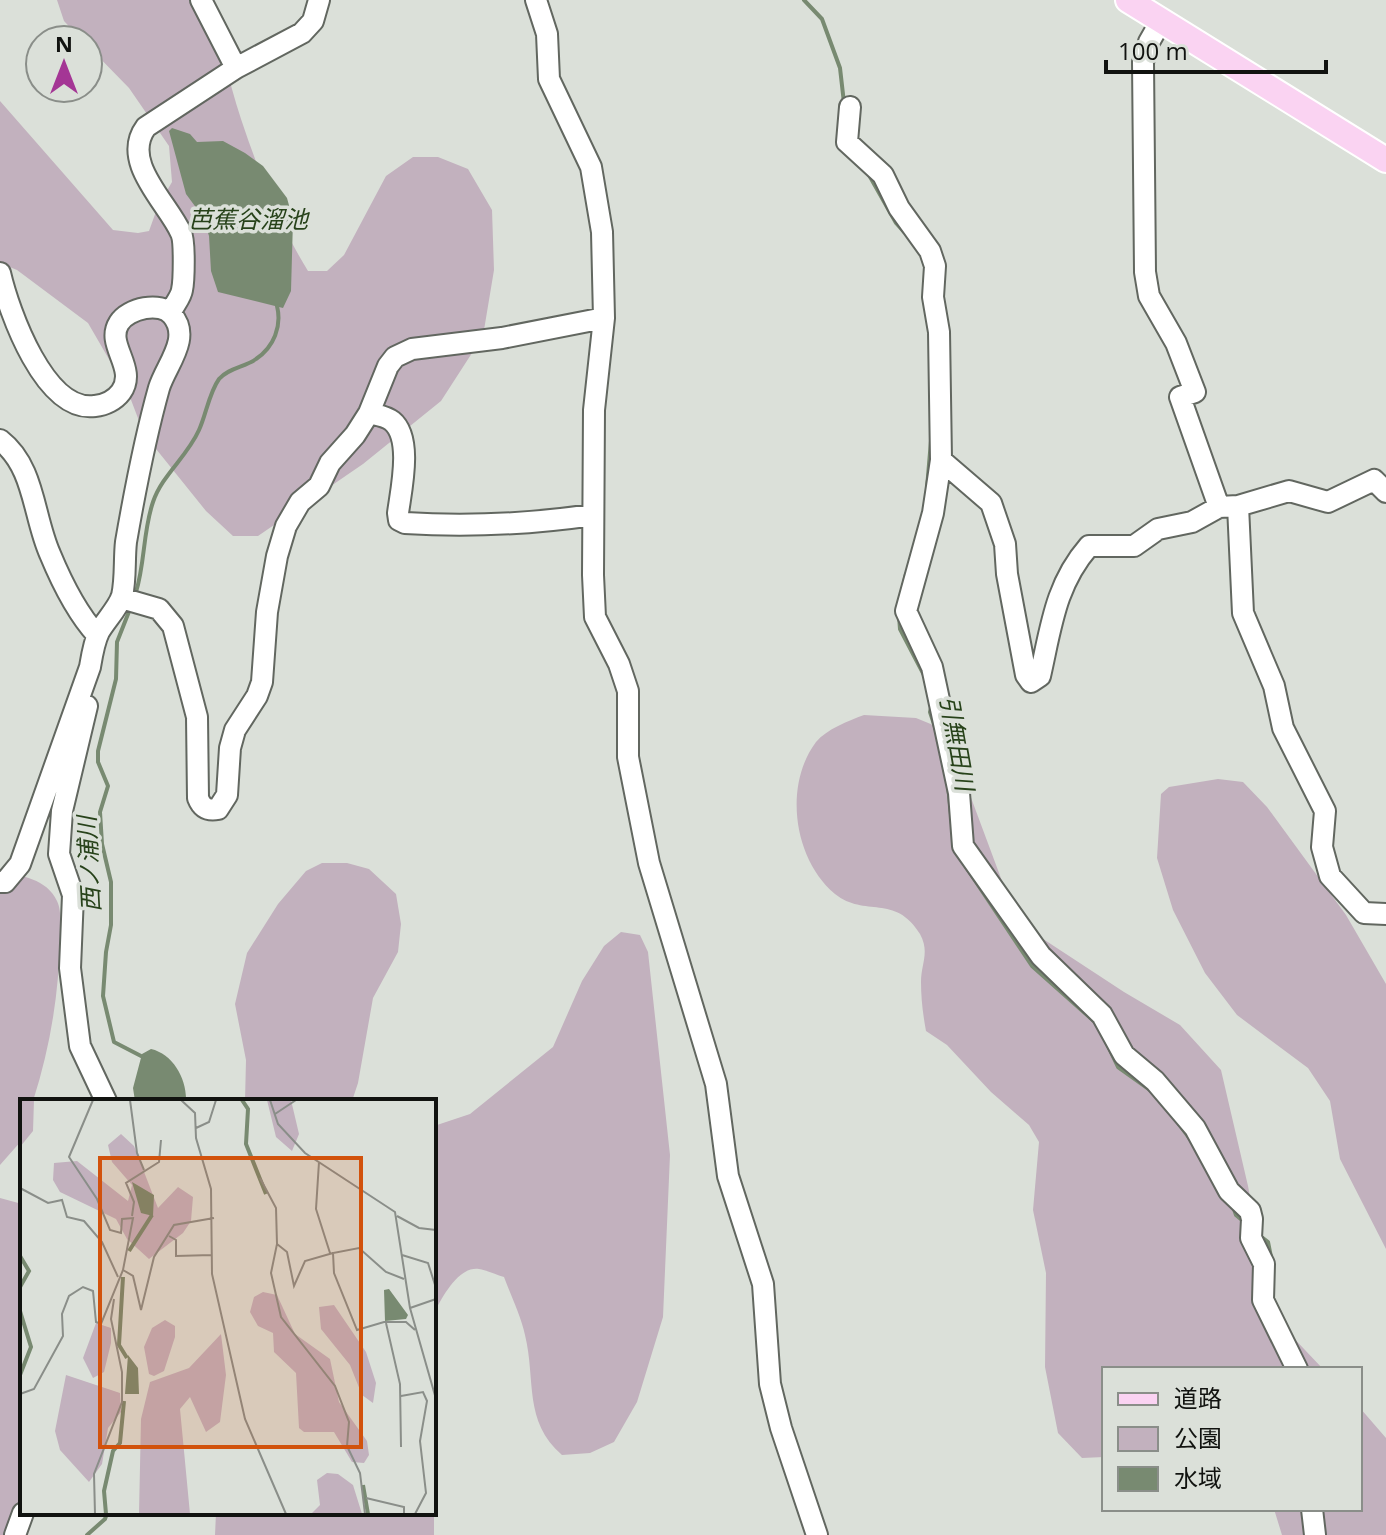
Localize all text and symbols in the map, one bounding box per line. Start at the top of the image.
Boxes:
north arrow [24,24,104,104]
scale bar [1106,24,1326,74]
text: N [55,28,73,58]
text: 100 m [1118,34,1188,67]
water label: 芭蕉谷溜池 [188,202,310,235]
water label: 引無田川 [933,693,983,796]
water label: 西ノ浦川 [69,812,107,913]
inset map [20,1099,436,1515]
legend [1102,1367,1362,1511]
text: 道路 [1174,1381,1222,1414]
text: 公園 [1174,1421,1222,1454]
text: 水域 [1174,1461,1222,1494]

